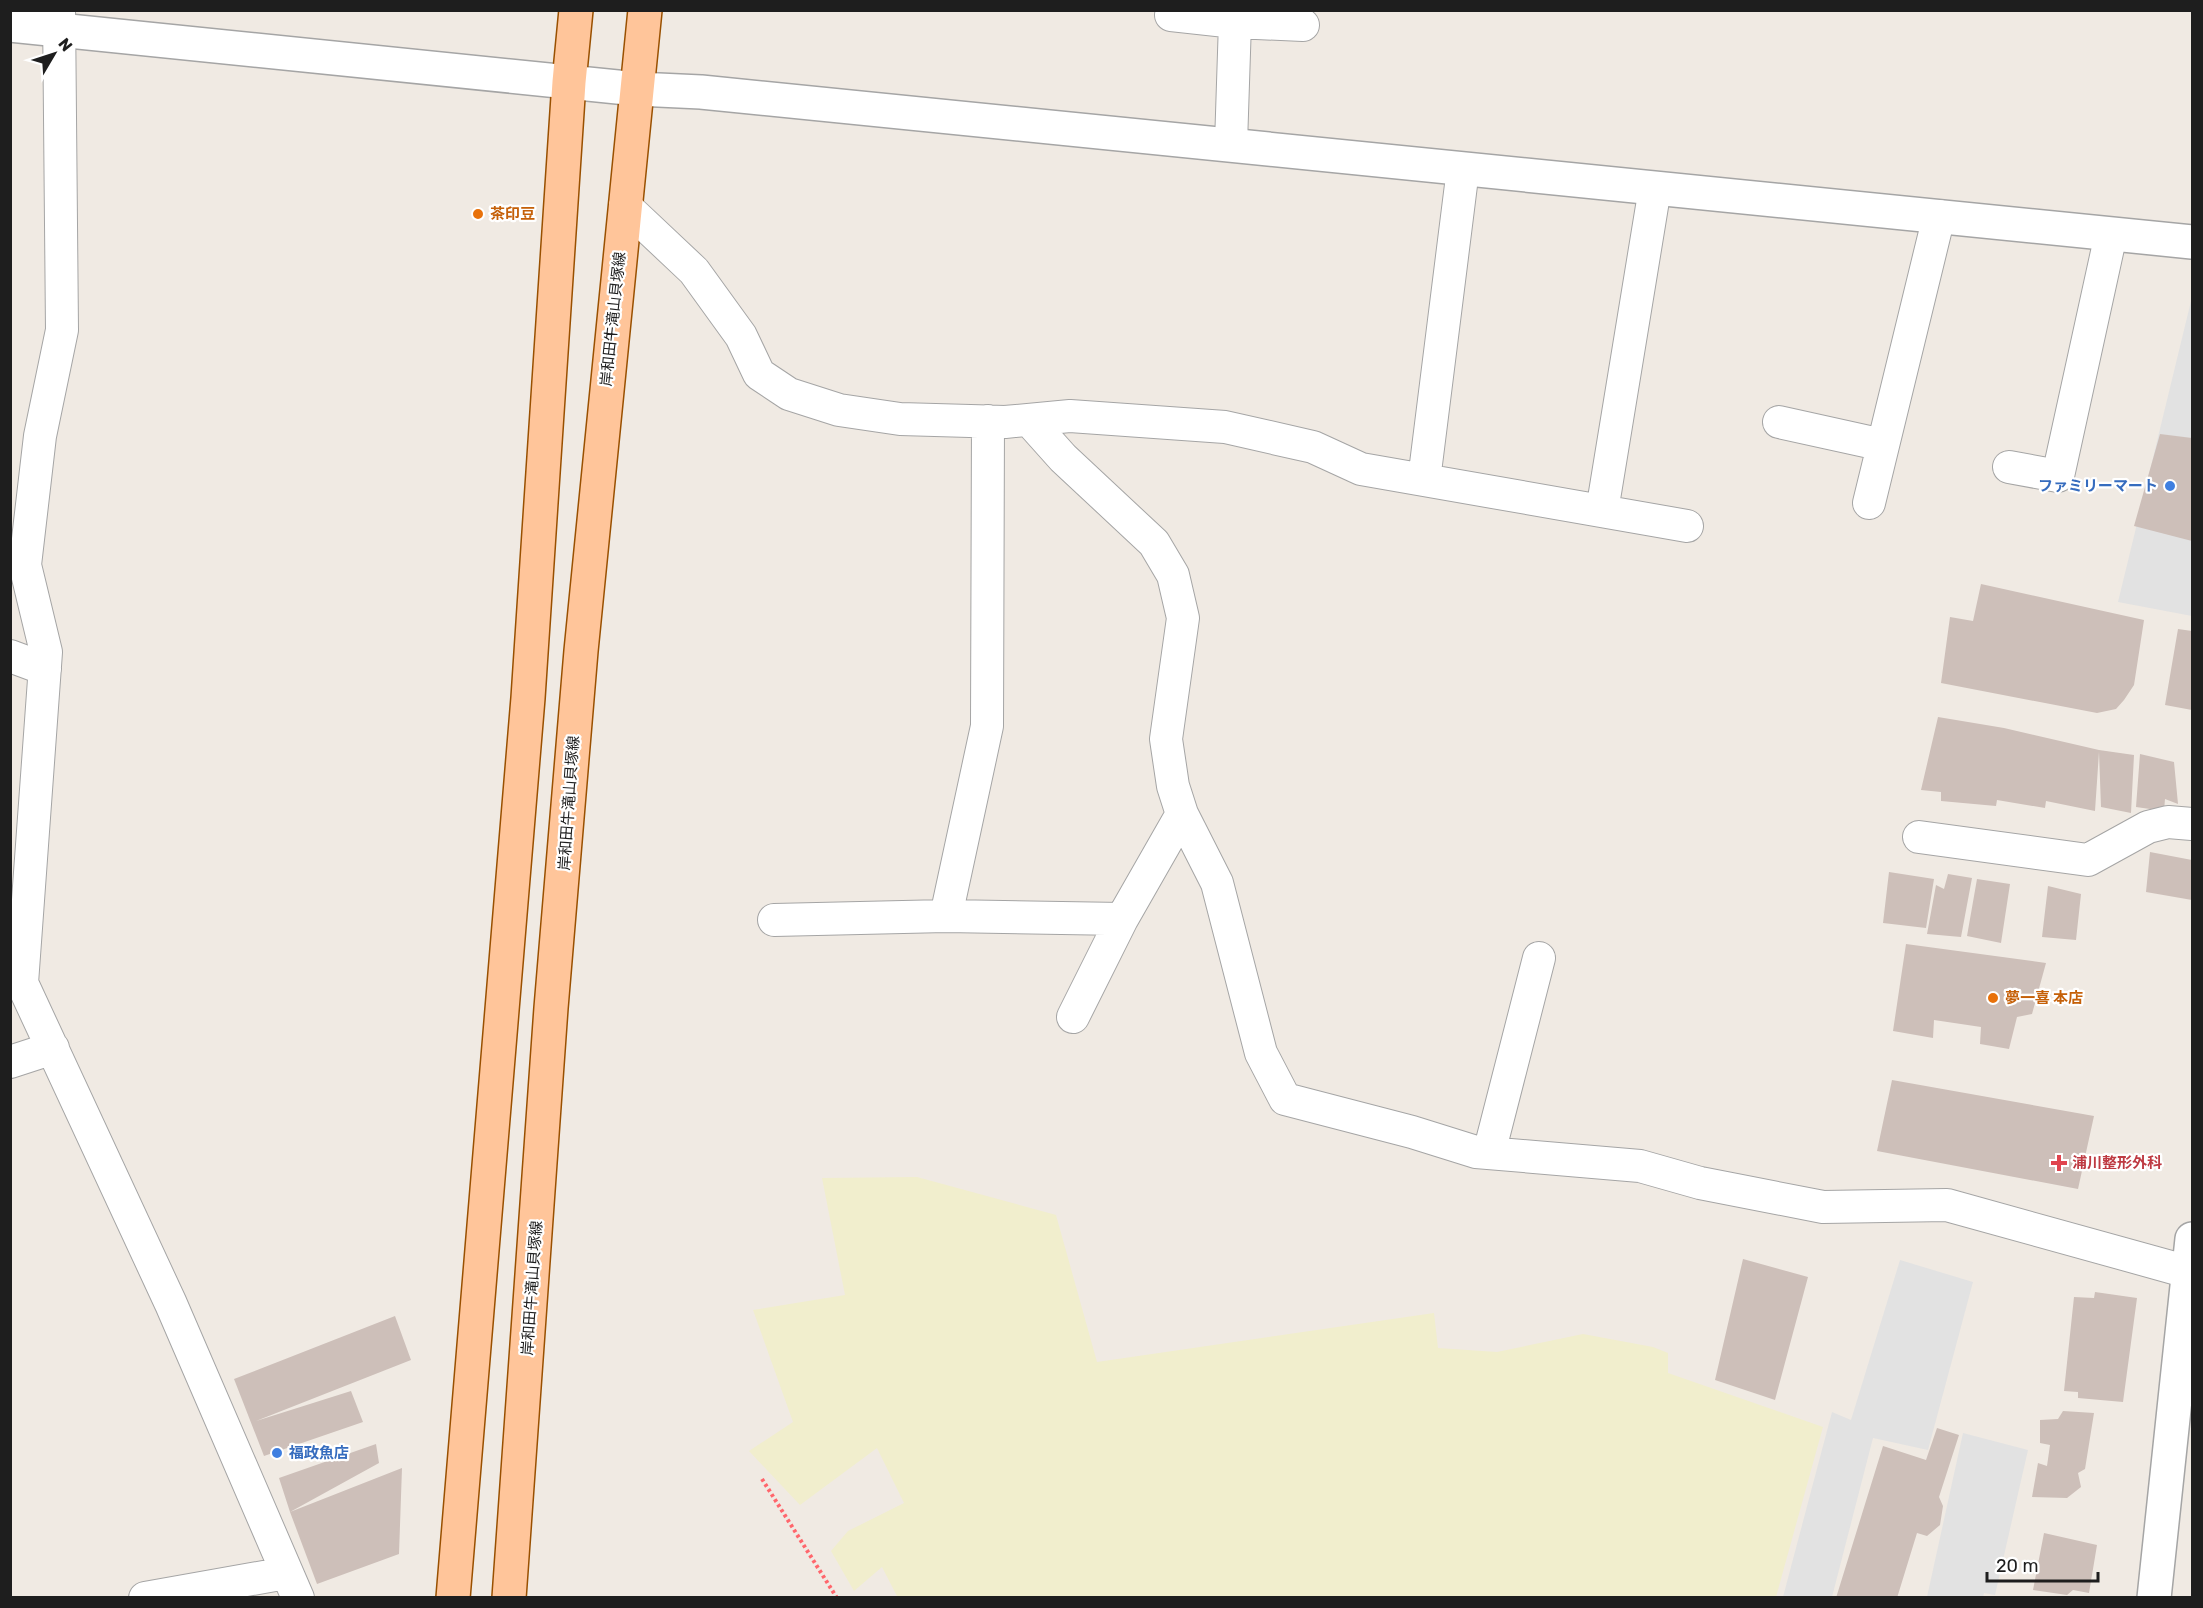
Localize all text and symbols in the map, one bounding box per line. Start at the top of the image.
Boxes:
north arrow [24,24,84,84]
text: N [54,34,76,55]
place label: 茶印豆 [490,205,535,223]
marker: 茶印豆 [471,207,485,221]
street label: 岸和田牛滝山貝塚線 [597,251,629,387]
place label: ファミリーマート [2038,477,2158,495]
marker: ファミリーマート [2163,479,2177,493]
street label: 岸和田牛滝山貝塚線 [555,735,583,871]
place label: 夢一喜 本店 [2005,989,2083,1007]
marker: 夢一喜 本店 [1986,991,2000,1005]
marker: 浦川整形外科 [2050,1154,2068,1172]
place label: 浦川整形外科 [2072,1154,2162,1172]
street label: 岸和田牛滝山貝塚線 [518,1220,546,1356]
place label: 福政魚店 [288,1444,349,1462]
marker: 福政魚店 [270,1446,284,1460]
scale bar [1987,1545,2098,1583]
text: 20 m [1996,1555,2038,1577]

